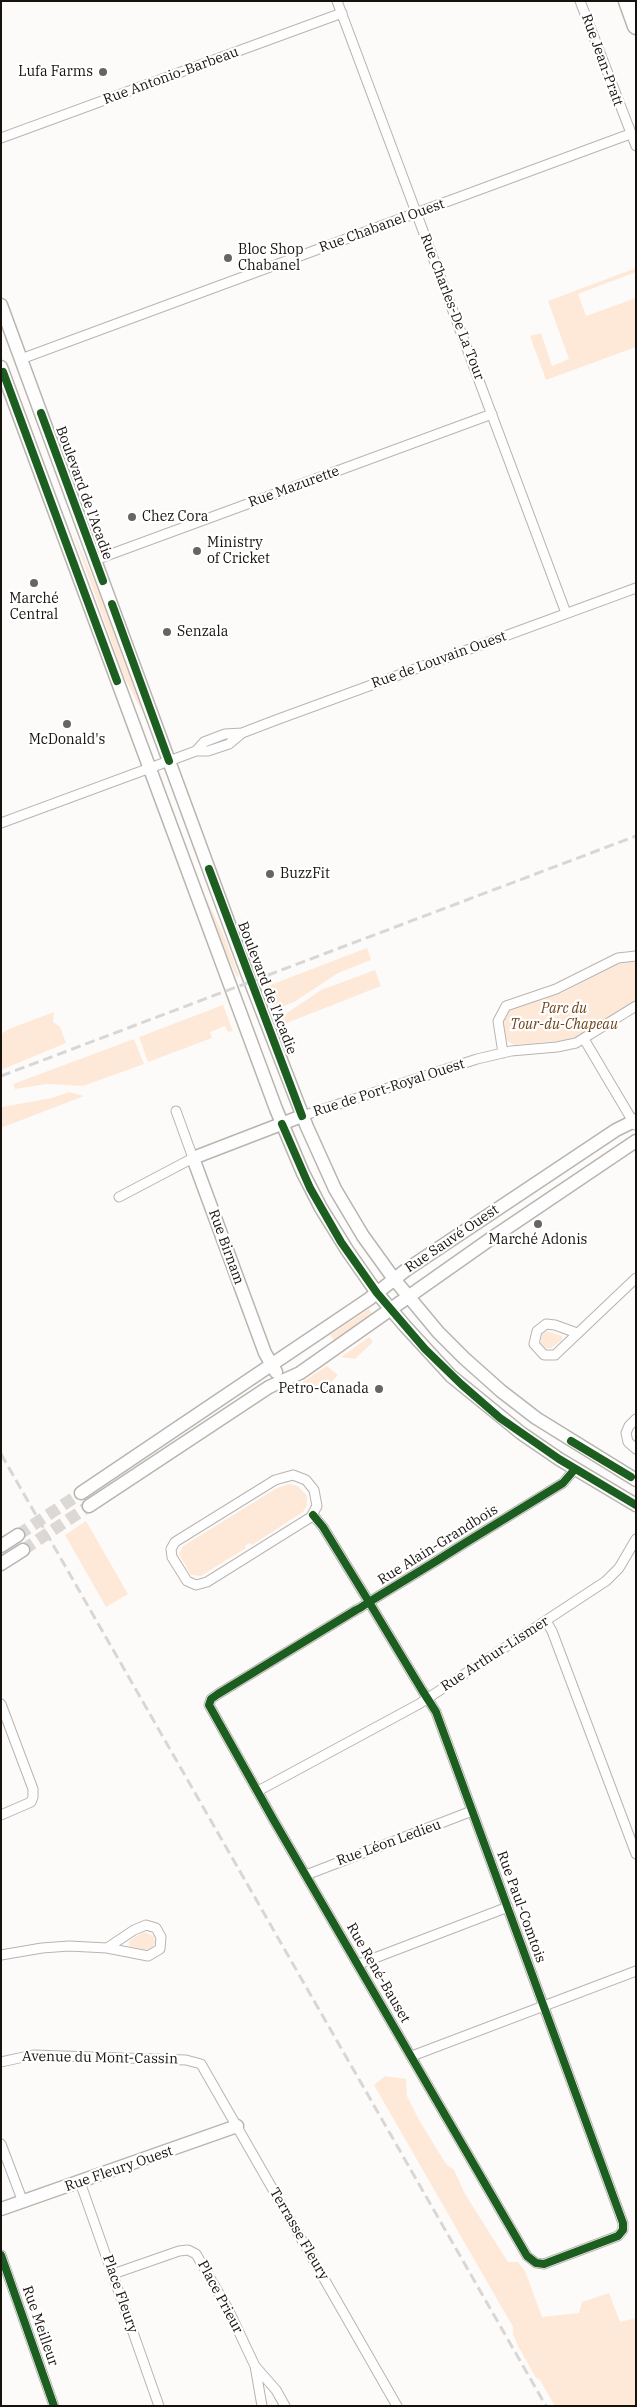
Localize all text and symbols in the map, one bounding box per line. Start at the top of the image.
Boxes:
street label: Rue Jean-Pratt [578,12,626,108]
street label: Rue Antonio-Barbeau [101,44,241,108]
place label: Lufa Farms [18,64,93,80]
marker: Lufa Farms [97,66,109,78]
street label: Rue Chabanel Ouest [317,196,447,256]
street label: Rue Charles-De La Tour [416,231,488,383]
place label: Bloc Shop Chabanel [238,242,304,274]
marker: Bloc Shop Chabanel [222,252,234,264]
street label: Boulevard de l'Acadie [52,424,116,562]
street label: Rue Mazurette [246,463,342,511]
place label: Chez Cora [142,509,208,525]
marker: Chez Cora [126,511,138,523]
place label: Ministry of Cricket [207,535,270,568]
marker: Ministry of Cricket [191,545,203,557]
marker: Marché Central [28,577,40,589]
place label: Marché Central [9,591,59,624]
place label: Senzala [177,624,228,640]
marker: Senzala [161,626,173,638]
street label: Rue de Louvain Ouest [369,628,509,692]
marker: McDonald's [61,718,73,730]
place label: McDonald's [29,732,105,748]
place label: BuzzFit [280,866,330,882]
marker: BuzzFit [264,868,276,880]
street label: Boulevard de l'Acadie [234,919,300,1057]
park label: Parc du Tour-du-Chapeau [510,1001,618,1034]
street label: Rue de Port-Royal Ouest [311,1056,467,1120]
street label: Rue Sauvé Ouest [402,1202,502,1276]
street label: Rue Birnam [205,1207,247,1287]
marker: Marché Adonis [532,1218,544,1230]
place label: Marché Adonis [489,1232,587,1248]
place label: Petro-Canada [279,1381,369,1397]
marker: Petro-Canada [373,1383,385,1395]
street label: Rue Alain-Grandbois [375,1501,501,1589]
street label: Rue Arthur-Lismer [438,1613,552,1695]
street label: Rue Léon Ledieu [335,1816,443,1870]
street label: Rue Paul-Comtois [493,1849,549,1965]
street label: Rue René-Bauset [343,1920,413,2026]
street label: Avenue du Mont-Cassin [22,2048,178,2068]
street label: Rue Fleury Ouest [63,2143,175,2195]
street label: Terrasse Fleury [266,2185,332,2283]
street label: Place Fleury [99,2253,141,2335]
street label: Place Prieur [194,2258,246,2336]
street label: Rue Meilleur [18,2284,62,2368]

